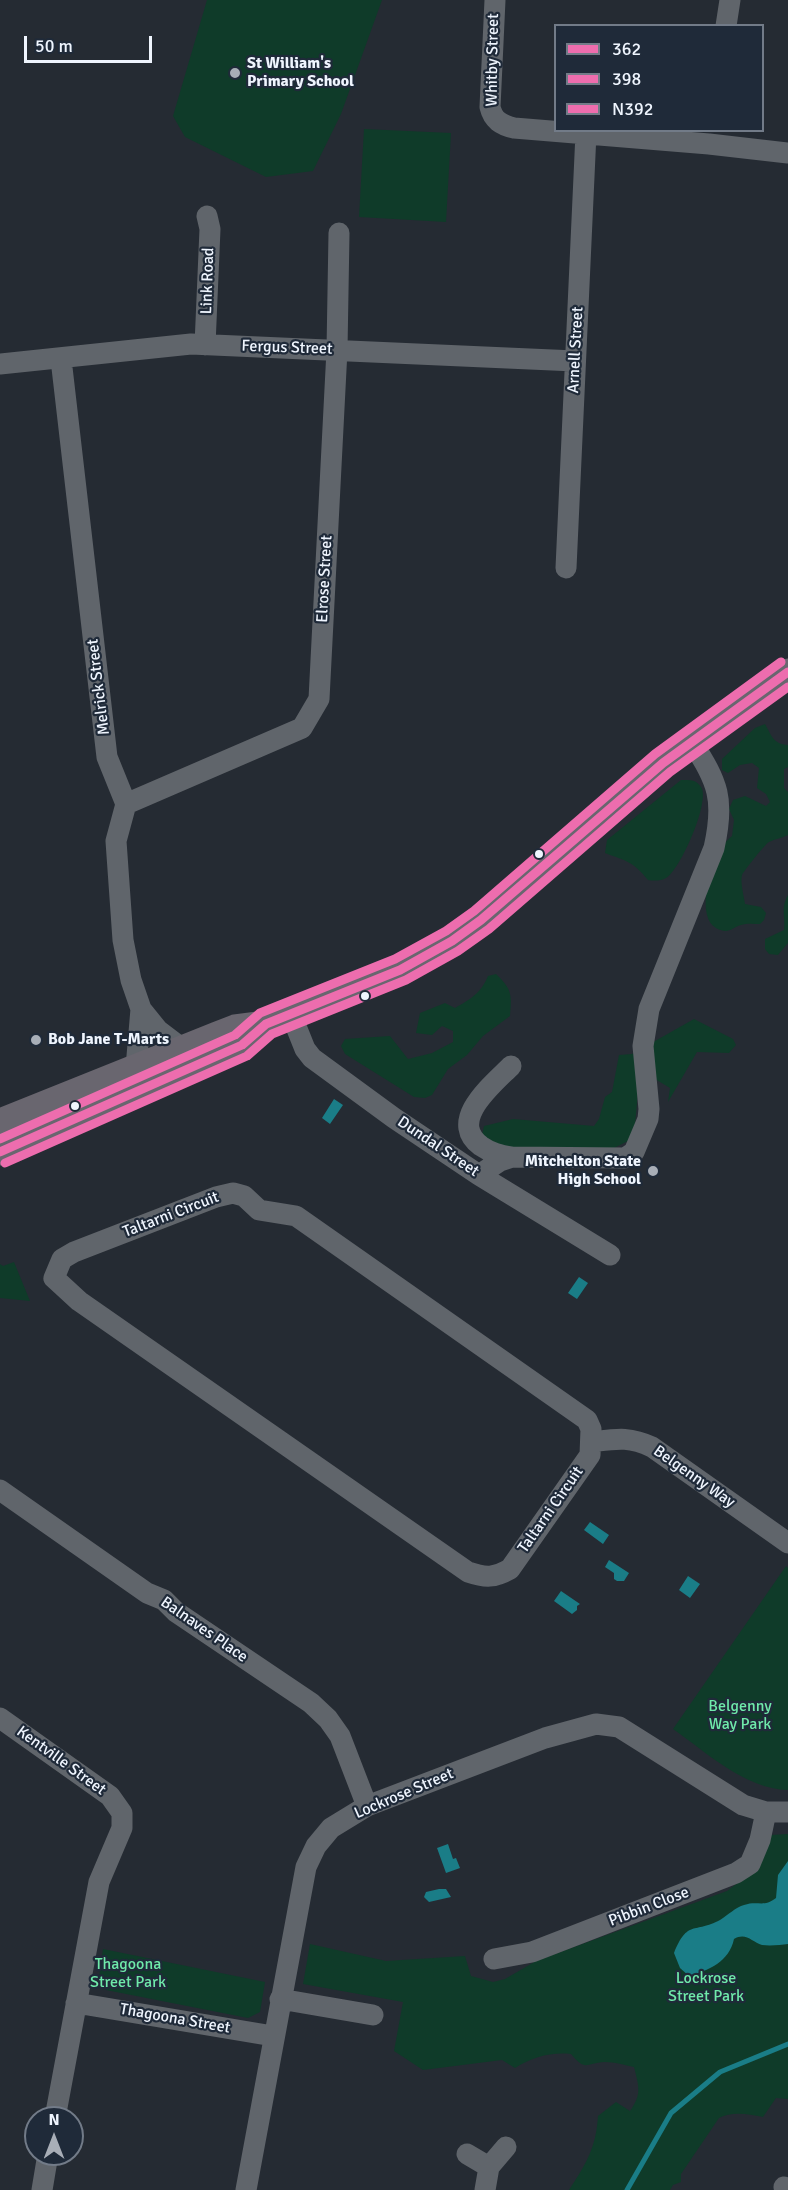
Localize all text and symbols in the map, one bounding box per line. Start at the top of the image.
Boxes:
street label: Whitby Street [483,13,503,107]
scale bar [27,24,154,62]
legend [554,24,764,132]
text: 50 m [35,35,73,57]
text: 362 [612,38,641,60]
place label: St William's Primary School [247,54,354,92]
marker: St William's Primary School [228,66,242,80]
text: 398 [612,68,641,90]
text: N392 [612,98,653,120]
street label: Link Road [197,247,219,315]
street label: Arnell Street [564,306,588,394]
street label: Fergus Street [241,337,333,359]
street label: Elrose Street [313,535,337,623]
street label: Melrick Street [84,638,114,736]
unlabelled marker [533,848,545,860]
unlabelled marker [359,990,371,1002]
place label: Bob Jane T-Marts [48,1030,169,1050]
marker: Bob Jane T-Marts [29,1033,43,1047]
unlabelled marker [69,1100,81,1112]
street label: Dundal Street [394,1113,482,1181]
place label: Mitchelton State High School [525,1152,641,1190]
marker: Mitchelton State High School [646,1164,660,1178]
street label: Taltarni Circuit [120,1188,222,1242]
street label: Belgenny Way [649,1442,739,1512]
street label: Taltarni Circuit [514,1463,588,1557]
street label: Balnaves Place [157,1593,251,1667]
park label: Belgenny Way Park [708,1697,772,1735]
street label: Kentville Street [13,1722,109,1800]
street label: Lockrose Street [351,1764,457,1824]
street label: Pibbin Close [606,1883,692,1931]
park label: Thagoona Street Park [90,1955,166,1993]
park label: Lockrose Street Park [668,1969,744,2007]
street label: Thagoona Street [118,2000,232,2038]
north arrow [24,2106,84,2166]
text: N [48,2110,60,2130]

